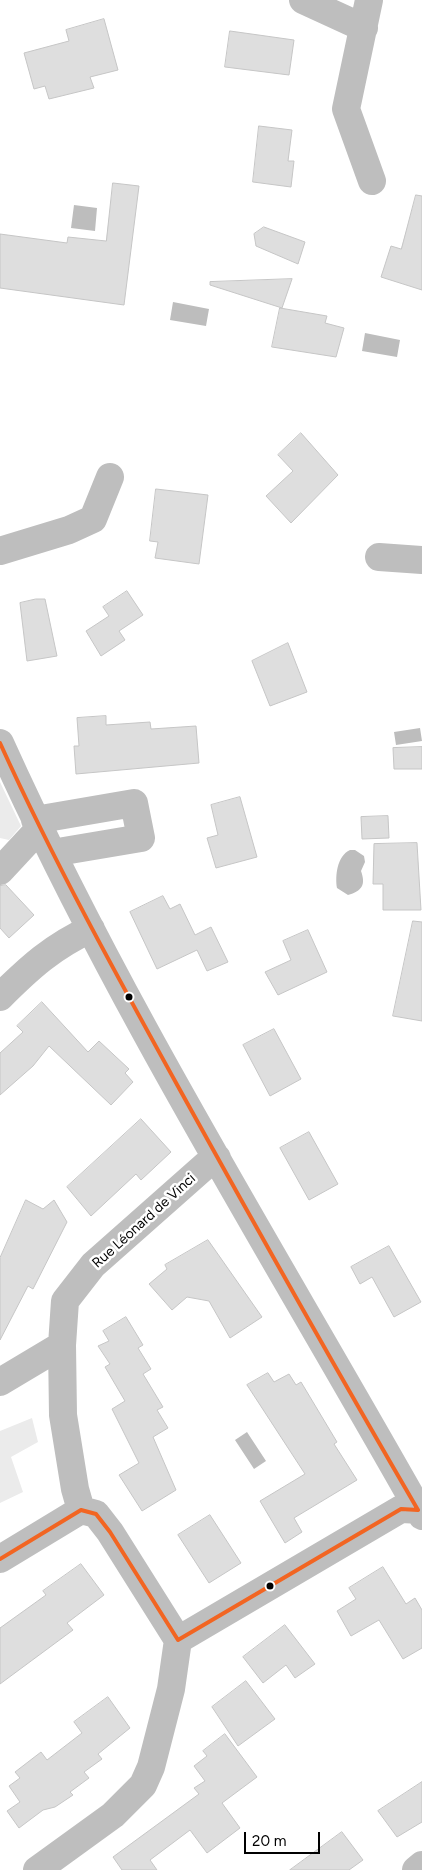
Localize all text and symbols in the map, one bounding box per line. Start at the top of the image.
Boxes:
unlabelled marker [124,992,134,1002]
street label: Rue Léonard de Vinci [89,1170,199,1272]
unlabelled marker [265,1581,275,1591]
scale bar [247,1822,323,1854]
text: 20 m [252,1832,286,1850]

